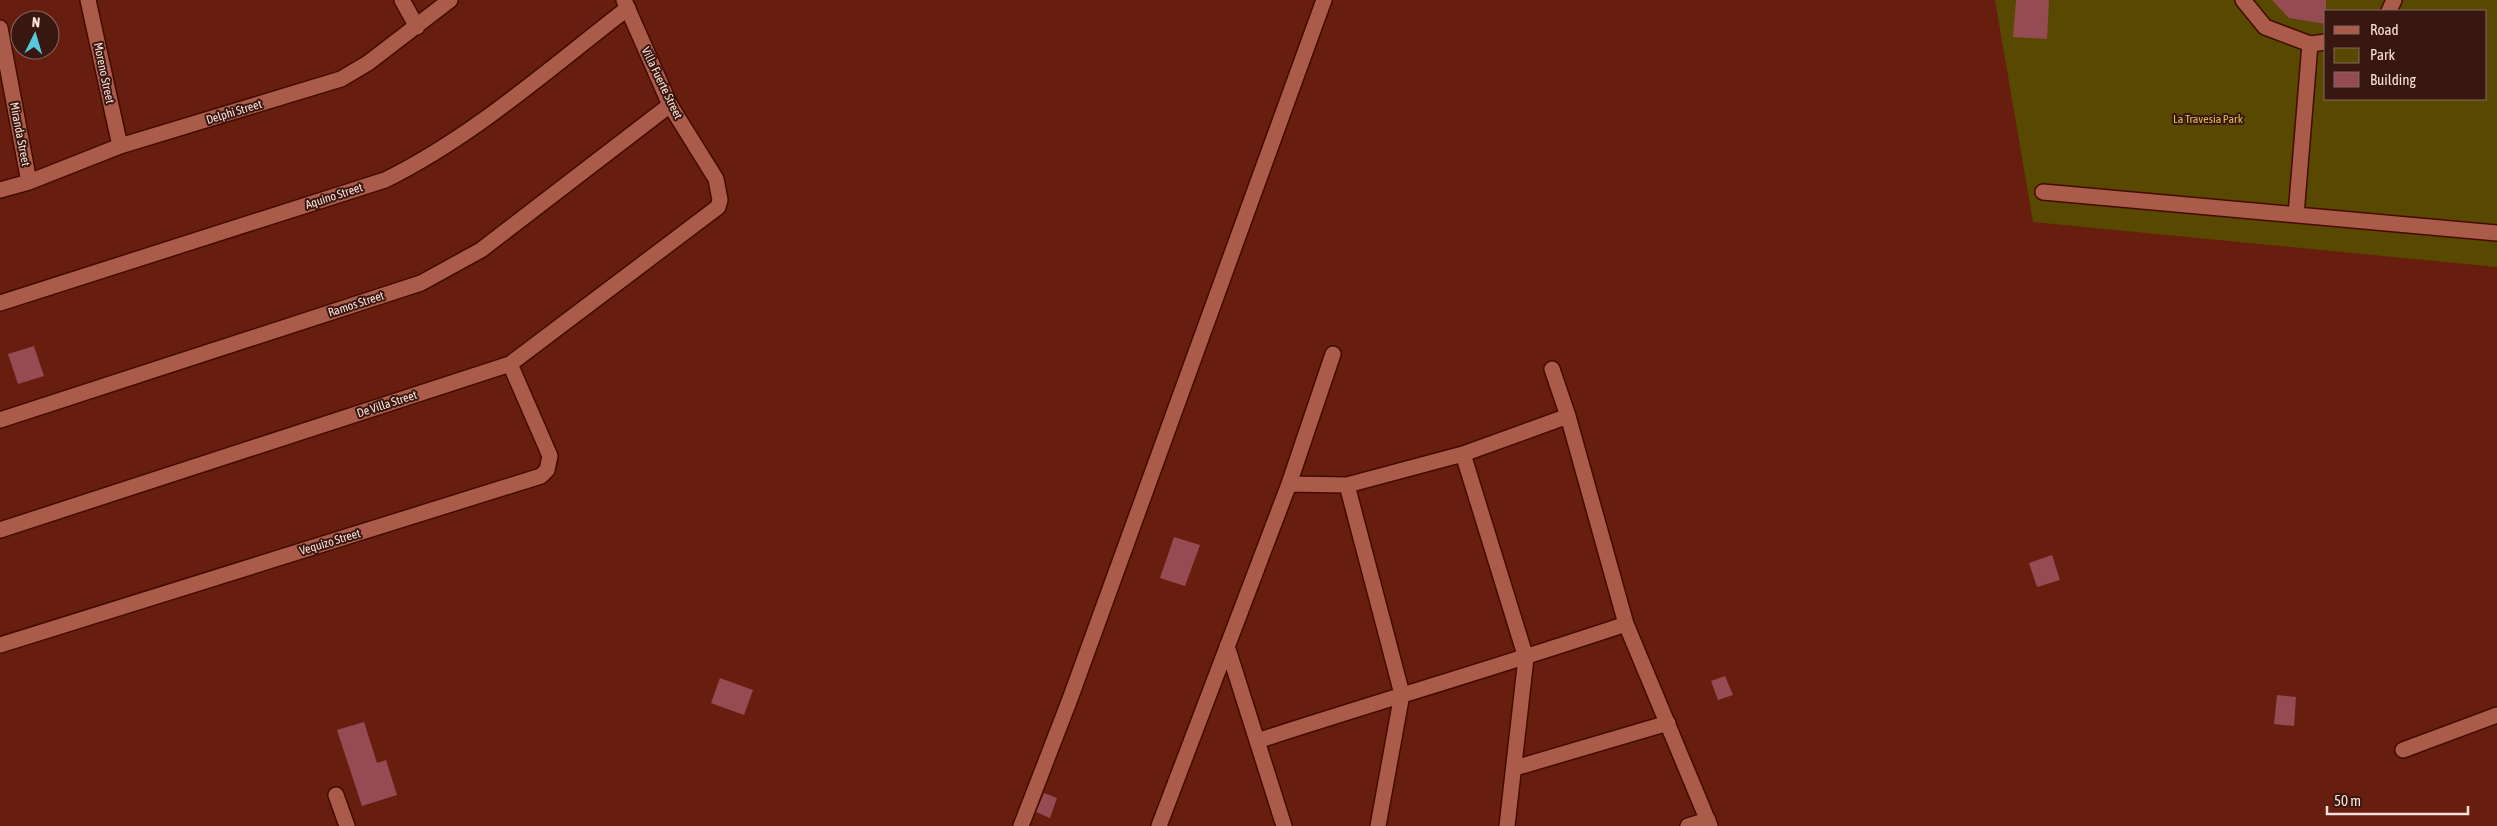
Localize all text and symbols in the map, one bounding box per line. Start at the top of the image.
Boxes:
north arrow [10,10,60,60]
legend [2324,10,2487,100]
text: N [31,14,41,30]
text: Road [2370,21,2399,38]
street label: Moreno Street [91,41,117,105]
street label: Villa Fuerte Street [639,45,686,122]
text: Park [2370,46,2395,63]
text: Building [2370,71,2416,88]
street label: Delphi Street [204,97,264,127]
street label: Miranda Street [7,101,33,168]
park label: La Travesia Park [2173,112,2244,126]
street label: Aquino Street [304,180,365,212]
street label: Ramos Street [326,288,386,320]
street label: De Villa Street [355,388,419,420]
street label: Vequizo Street [298,526,363,558]
scale bar [2327,784,2468,816]
text: 50 m [2334,792,2361,809]

